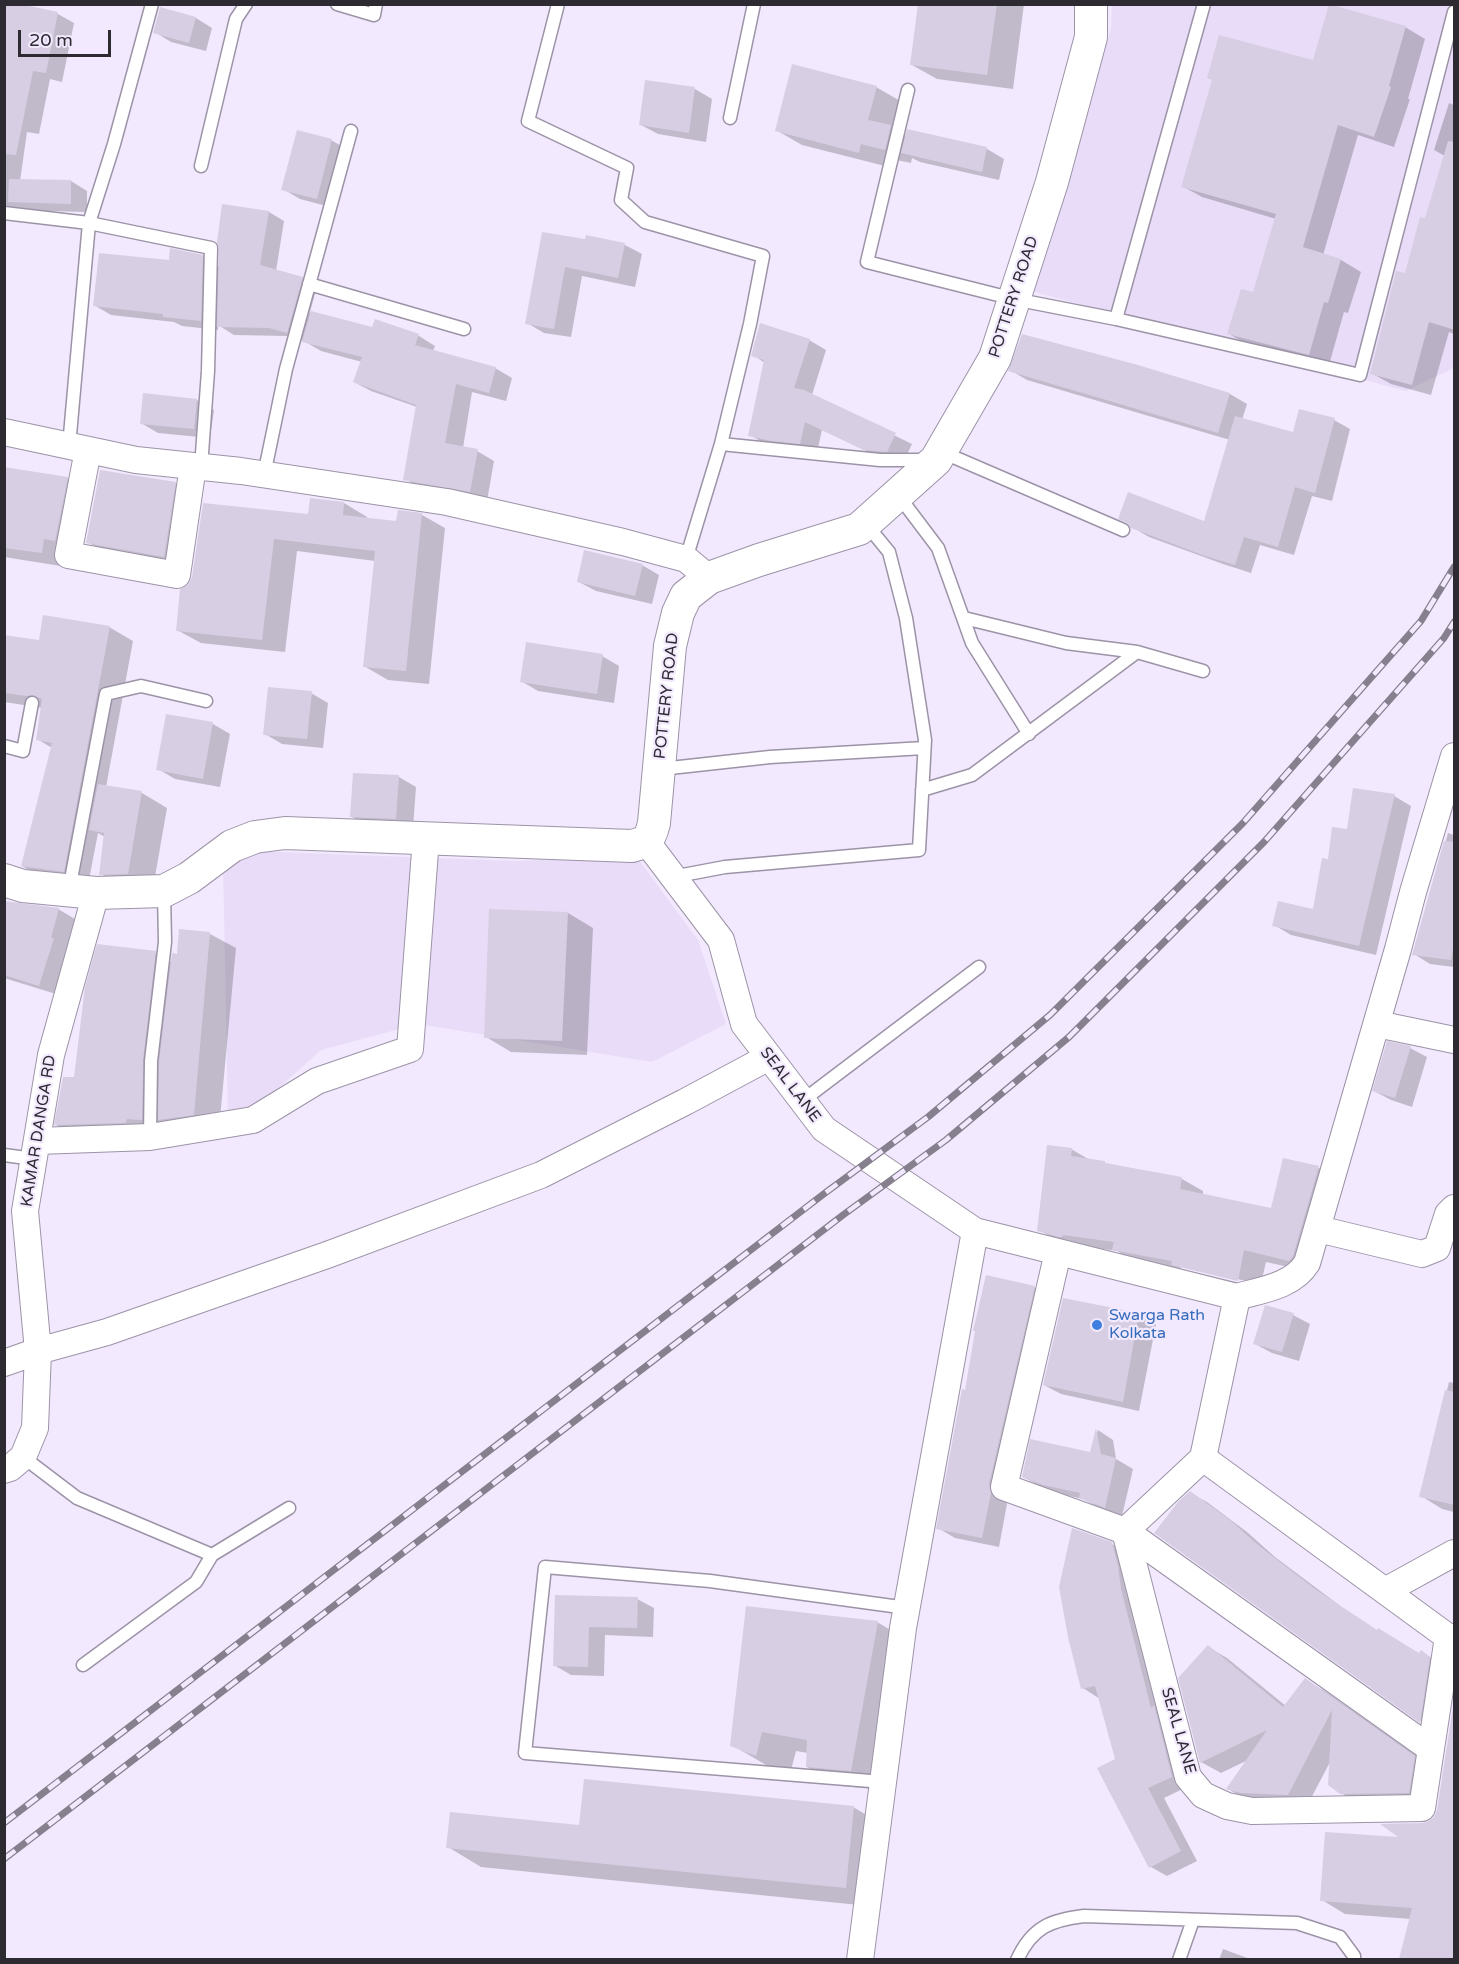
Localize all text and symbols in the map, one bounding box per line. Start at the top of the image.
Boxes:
scale bar [21,18,114,56]
text: 20 m [29,29,73,51]
street label: POTTERY ROAD [985,234,1043,360]
street label: POTTERY ROAD [651,632,683,760]
street label: SEAL LANE [755,1044,825,1126]
street label: KAMAR DANGA RD [18,1054,60,1208]
place label: Swarga Rath Kolkata [1109,1306,1205,1344]
marker: Swarga Rath Kolkata [1090,1318,1104,1332]
street label: SEAL LANE [1156,1685,1200,1777]

